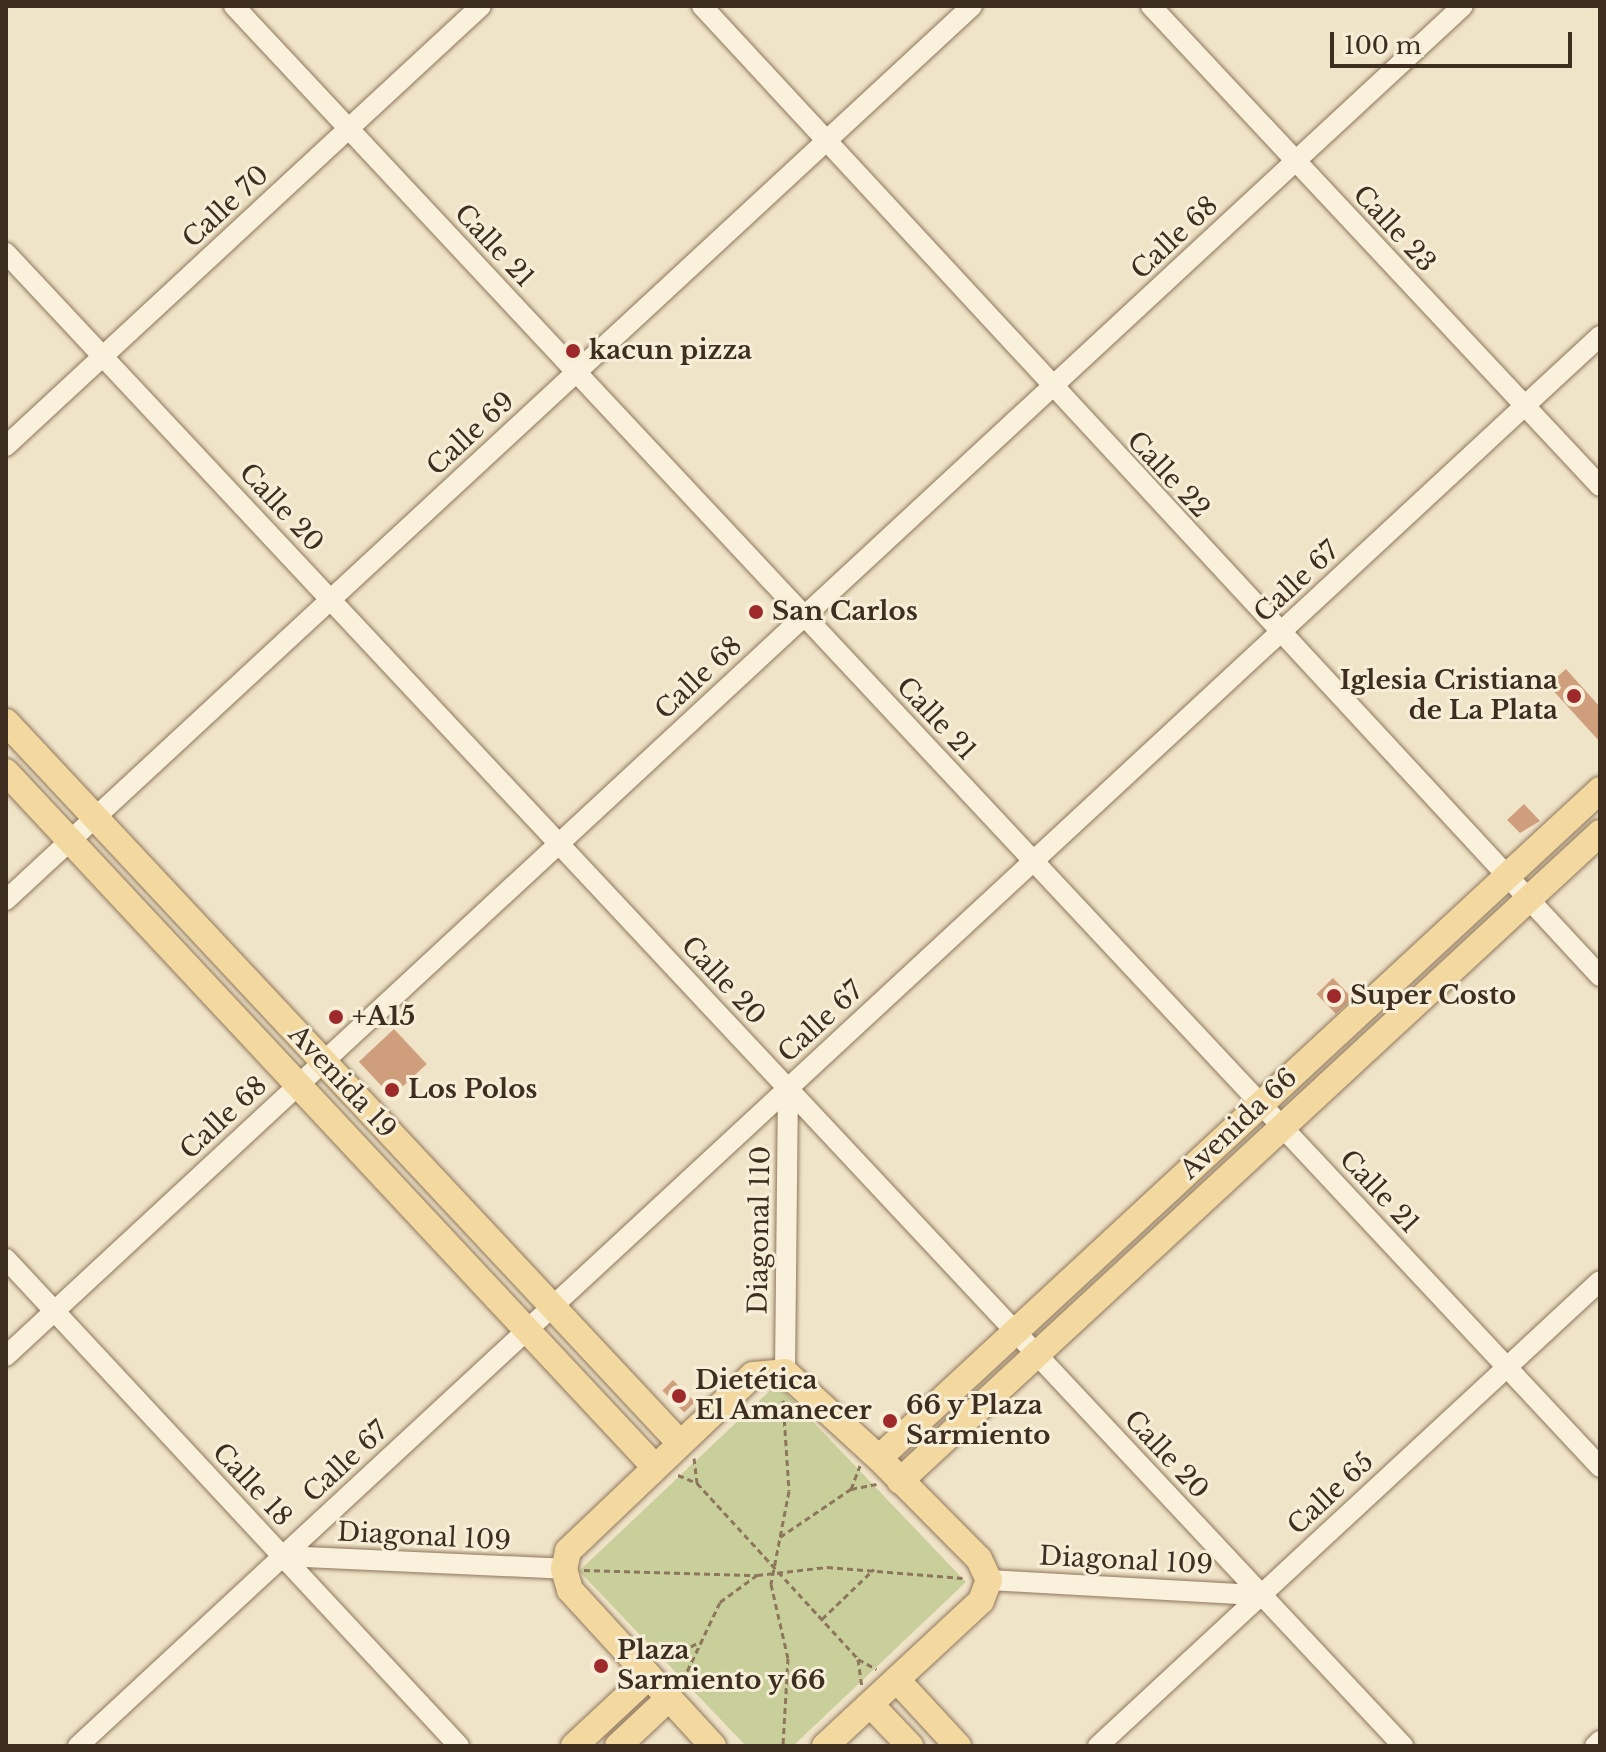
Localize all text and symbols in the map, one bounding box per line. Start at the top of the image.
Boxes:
scale bar [1334,16,1576,66]
text: 100 m [1344,31,1422,60]
street label: Calle 70 [177,159,275,255]
street label: Calle 23 [1346,179,1442,279]
street label: Calle 68 [1125,190,1225,286]
street label: Calle 21 [448,198,540,294]
place label: kacun pizza [589,335,752,367]
marker: kacun pizza [564,342,582,360]
street label: Calle 69 [421,386,521,482]
street label: Calle 22 [1120,425,1216,525]
street label: Calle 20 [232,457,330,559]
street label: Calle 67 [1248,535,1346,629]
place label: San Carlos [772,596,918,628]
marker: San Carlos [747,603,765,621]
street label: Calle 68 [649,630,749,726]
place label: Iglesia Cristiana de La Plata [1340,665,1558,726]
street label: Calle 21 [890,671,982,767]
marker: Iglesia Cristiana de La Plata [1565,687,1583,705]
street label: Calle 20 [674,930,772,1032]
street label: Calle 67 [772,975,870,1069]
place label: Super Costo [1350,980,1517,1012]
marker: Super Costo [1325,987,1343,1005]
place label: +A15 [352,1001,415,1033]
marker: +A15 [327,1008,345,1026]
street label: Avenida 19 [282,1019,402,1145]
street label: Avenida 66 [1174,1062,1304,1186]
street label: Calle 68 [174,1070,274,1166]
place label: Los Polos [408,1074,537,1106]
marker: Los Polos [383,1081,401,1099]
street label: Calle 21 [1333,1144,1425,1240]
street label: Diagonal 110 [743,1145,777,1315]
place label: Dietética El Amanecer [695,1365,873,1426]
marker: Dietética El Amanecer [670,1387,688,1405]
place label: 66 y Plaza Sarmiento [906,1390,1050,1452]
street label: Calle 20 [1117,1404,1215,1506]
marker: 66 y Plaza Sarmiento [881,1412,899,1430]
street label: Calle 67 [297,1415,395,1509]
street label: Calle 18 [206,1437,298,1533]
street label: Calle 65 [1282,1446,1380,1542]
street label: Diagonal 109 [336,1517,512,1557]
street label: Diagonal 109 [1038,1541,1214,1581]
place label: Plaza Sarmiento y 66 [617,1635,827,1696]
marker: Plaza Sarmiento y 66 [592,1657,610,1675]

